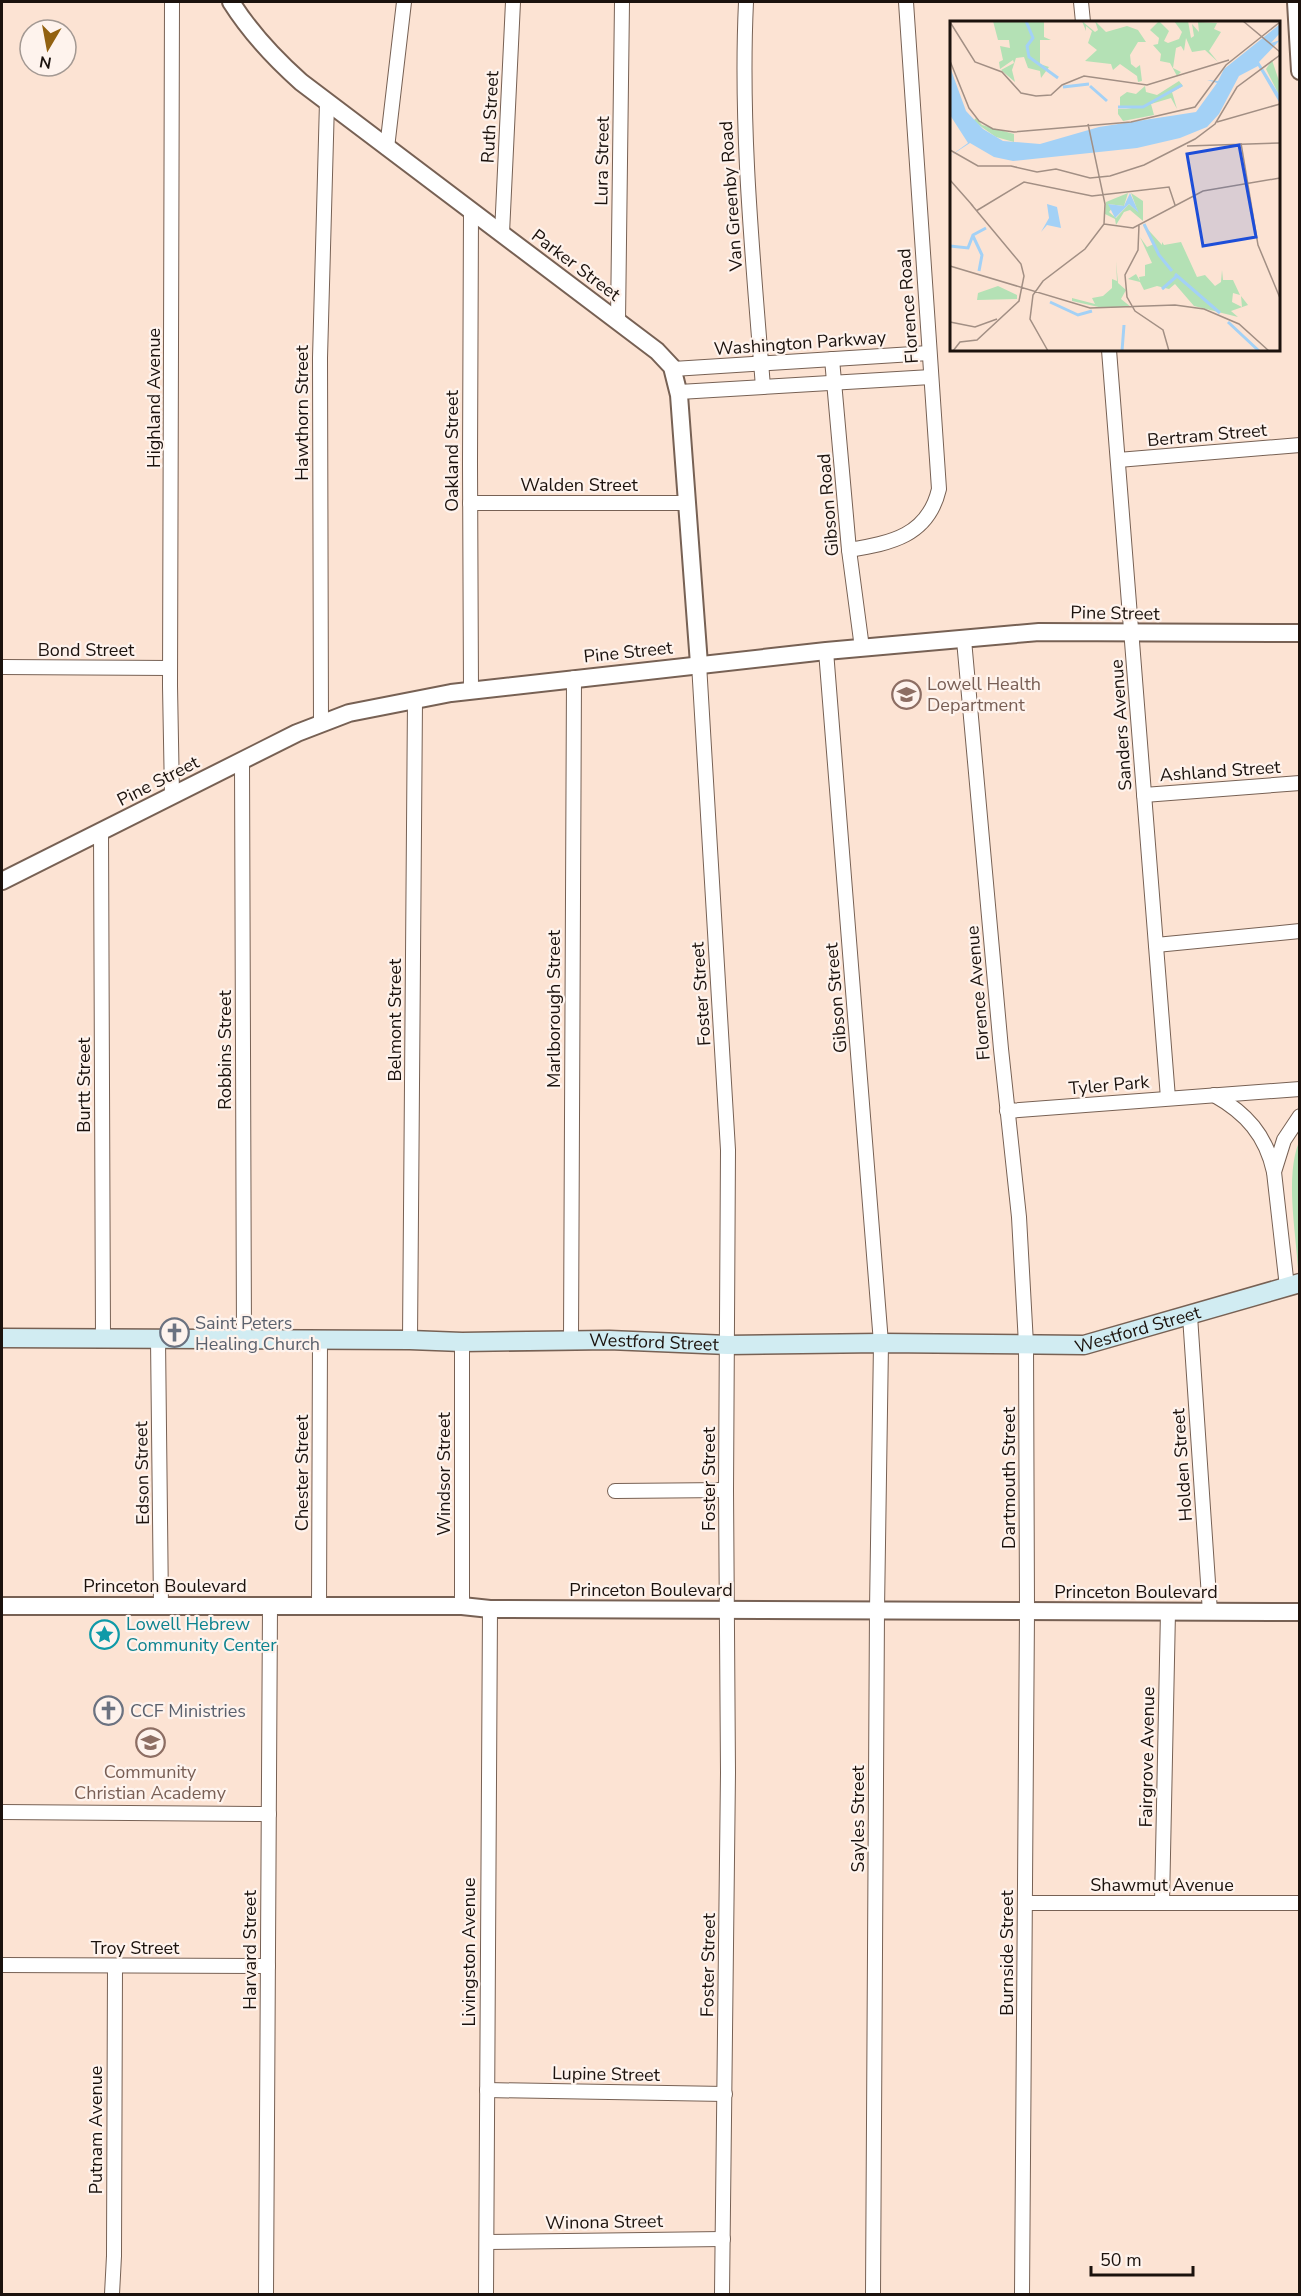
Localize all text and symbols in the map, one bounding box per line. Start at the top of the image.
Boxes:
north arrow [18,18,78,78]
inset map [950,21,1280,351]
text: N [38,50,53,74]
street label: Ruth Street [476,70,504,164]
street label: Lura Street [589,115,615,206]
street label: Van Greenby Road [714,120,748,273]
street label: Parker Street [527,224,626,307]
street label: Florence Road [892,248,924,364]
street label: Washington Parkway [713,325,888,361]
street label: Highland Avenue [142,328,166,468]
street label: Hawthorn Street [290,345,314,481]
street label: Oakland Street [440,389,464,512]
street label: Bertram Street [1146,418,1269,452]
street label: Gibson Road [812,453,844,557]
street label: Walden Street [520,473,638,497]
street label: Pine Street [1070,600,1160,626]
street label: Pine Street [582,635,674,669]
street label: Bond Street [38,638,135,662]
street label: Sanders Avenue [1104,658,1138,792]
place label: Lowell Health Department [927,672,1041,717]
school or university icon: Lowell Health Department [890,678,922,710]
street label: Pine Street [113,750,204,812]
street label: Ashland Street [1159,755,1282,787]
street label: Florence Avenue [960,925,996,1061]
street label: Marlborough Street [542,929,566,1088]
street label: Foster Street [685,941,717,1047]
street label: Gibson Street [819,941,853,1054]
street label: Belmont Street [383,958,407,1081]
street label: Robbins Street [213,989,237,1110]
street label: Burtt Street [72,1037,96,1133]
street label: Tyler Park [1068,1069,1151,1100]
street label: Westford Street [1072,1300,1204,1359]
place label: Saint Peters Healing Church [195,1311,320,1356]
church icon: Saint Peters Healing Church [158,1317,190,1349]
street label: Westford Street [589,1328,720,1357]
street label: Dartmouth Street [997,1406,1021,1549]
street label: Holden Street [1166,1407,1198,1522]
street label: Windsor Street [432,1412,456,1536]
street label: Chester Street [290,1414,314,1531]
street label: Edson Street [129,1420,155,1525]
street label: Foster Street [697,1426,721,1531]
street label: Princeton Boulevard [83,1574,247,1598]
street label: Princeton Boulevard [569,1578,733,1602]
street label: Princeton Boulevard [1054,1580,1218,1604]
place label: Lowell Hebrew Community Center [126,1612,277,1657]
place icon: Lowell Hebrew Community Center [89,1618,121,1650]
street label: Fairgrove Avenue [1134,1686,1160,1828]
church icon: CCF Ministries [93,1695,125,1727]
place label: CCF Ministries [130,1699,246,1723]
school or university icon: Community Christian Academy [134,1727,166,1759]
place label: Community Christian Academy [74,1760,227,1805]
street label: Sayles Street [846,1765,870,1872]
street label: Shawmut Avenue [1090,1873,1234,1897]
street label: Livingston Avenue [457,1877,481,2027]
street label: Harvard Street [238,1890,262,2010]
street label: Burnside Street [995,1890,1019,2016]
street label: Foster Street [695,1912,721,2017]
street label: Troy Street [91,1936,180,1960]
street label: Lupine Street [552,2061,661,2087]
street label: Putnam Avenue [84,2066,108,2194]
street label: Winona Street [545,2209,664,2235]
scale bar [1091,2239,1193,2277]
text: 50 m [1100,2248,1142,2272]

